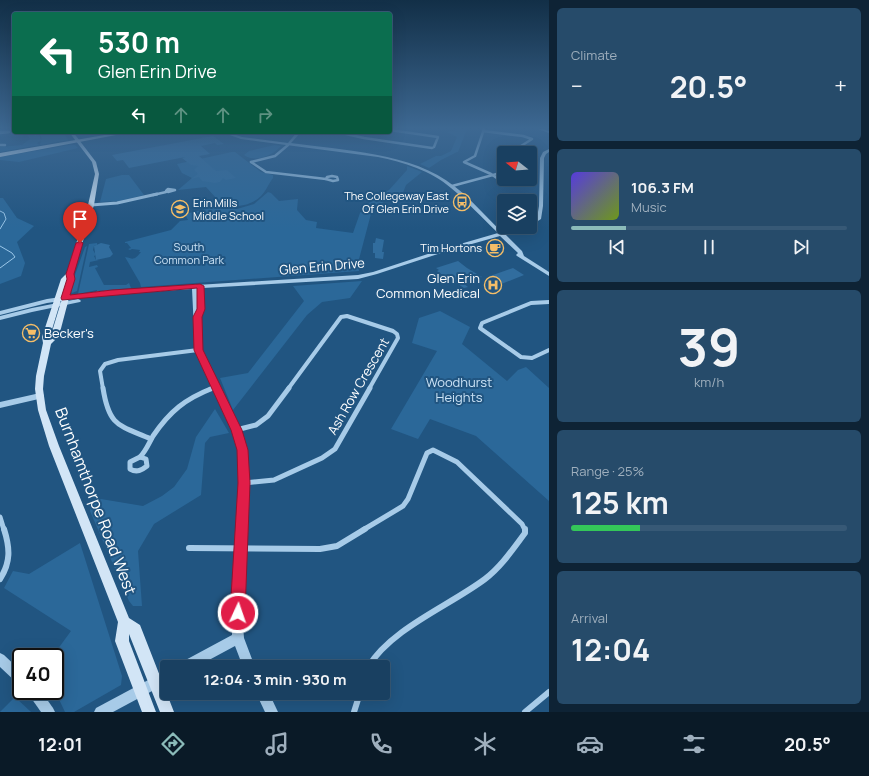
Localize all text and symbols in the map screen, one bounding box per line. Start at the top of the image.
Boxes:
text: 530 m [98,23,180,61]
icon: left [32,28,84,80]
text: Climate [571,46,617,64]
text: Glen Erin Drive [98,59,217,83]
text: 20.5° [670,66,748,107]
text: − [571,71,583,101]
text: + [834,71,847,101]
icon: left [128,104,150,126]
icon: ahead [170,104,192,126]
icon: ahead [212,104,234,126]
icon: right [254,104,276,126]
north arrow [497,146,537,186]
map controls [497,146,537,234]
text: 106.3 FM [631,177,694,198]
place label: The Collegeway East Of Glen Erin Drive [344,188,450,216]
bus stop icon: The Collegeway East Of Glen Erin Drive [452,192,472,212]
button: layers [497,194,537,234]
place label: Erin Mills Middle School [193,195,264,223]
text: Music [631,198,667,216]
school or university icon: Erin Mills Middle School [170,199,190,219]
pin [63,202,97,243]
icon: arrive [69,208,91,230]
icon: previous [606,236,628,258]
icon: pause [698,236,720,258]
icon: next [790,236,812,258]
cafe icon: Tim Hortons [485,238,505,258]
park label: South Common Park [154,239,225,267]
place label: Tim Hortons [420,240,482,255]
street label: Glen Erin Drive [278,253,366,279]
place label: Glen Erin Common Medical [376,269,480,302]
hospital icon: Glen Erin Common Medical [483,275,503,295]
text: 39 [678,311,740,382]
supermarket icon: Becker's [21,323,41,343]
place label: Becker's [44,324,94,342]
street label: Ash Row Crescent [323,334,393,438]
park label: Woodhurst Heights [426,373,492,406]
text: km/h [694,373,724,391]
street label: Burnhamthorpe Road West [50,404,142,598]
text: Range · 25% [571,462,644,480]
text: 125 km [571,482,669,523]
position arrow [217,592,259,634]
text: Arrival [571,609,608,627]
text: 12:04 [571,629,650,670]
speed limit sign: 40 [12,648,64,700]
text: 12:04 · 3 min · 930 m [204,669,346,690]
icon: directions [159,730,187,758]
icon: music [263,730,291,758]
icon: phone [367,730,395,758]
icon: climate [471,730,499,758]
icon: car [576,730,604,758]
icon: filters [680,730,708,758]
text: 12:01 [38,732,83,756]
text: 20.5° [784,732,831,756]

